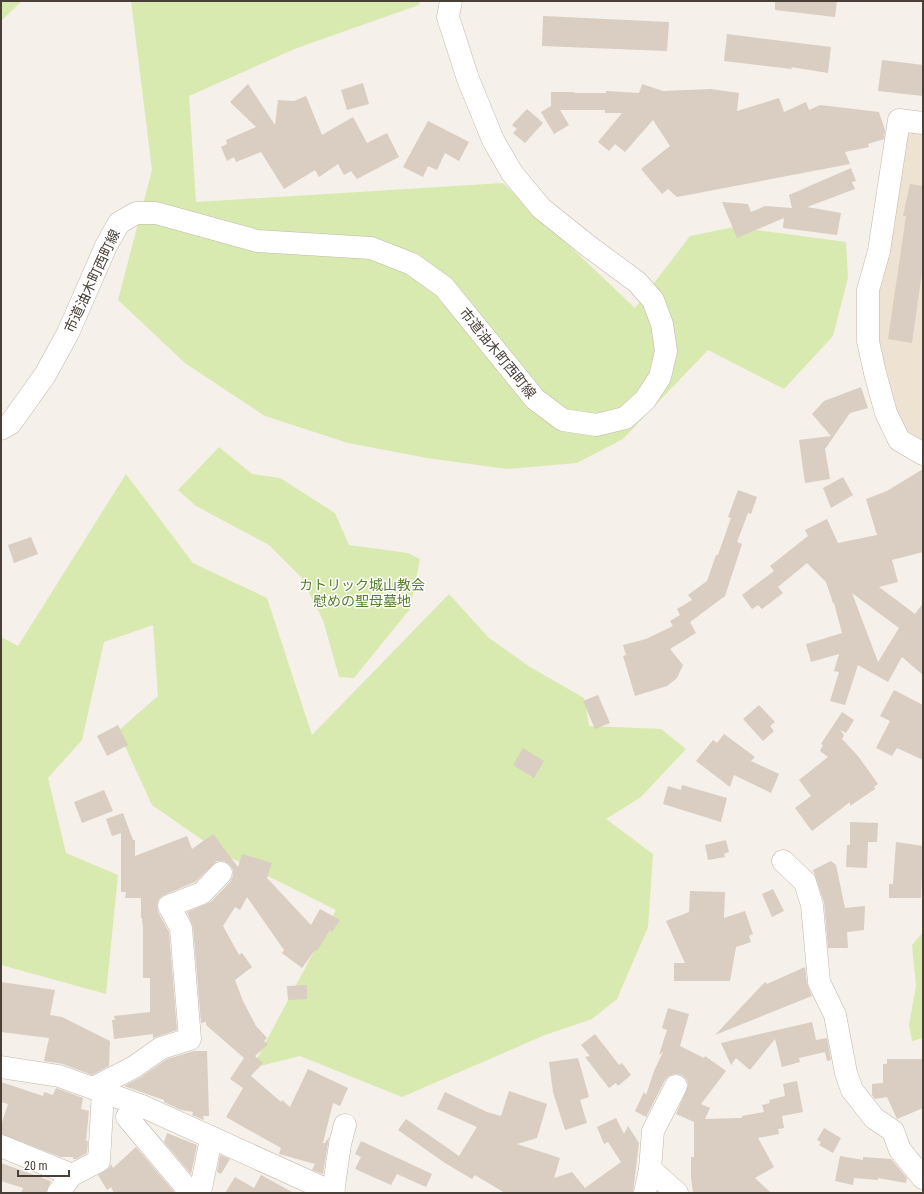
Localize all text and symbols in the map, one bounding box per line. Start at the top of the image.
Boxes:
street label: 市道油木町西町線 [61,227,123,335]
street label: 市道油木町西町線 [457,304,539,402]
park label: カトリック城山教会 慰めの聖母墓地 [299,577,425,609]
scale bar [18,1152,69,1178]
text: 20 m [24,1159,48,1173]

